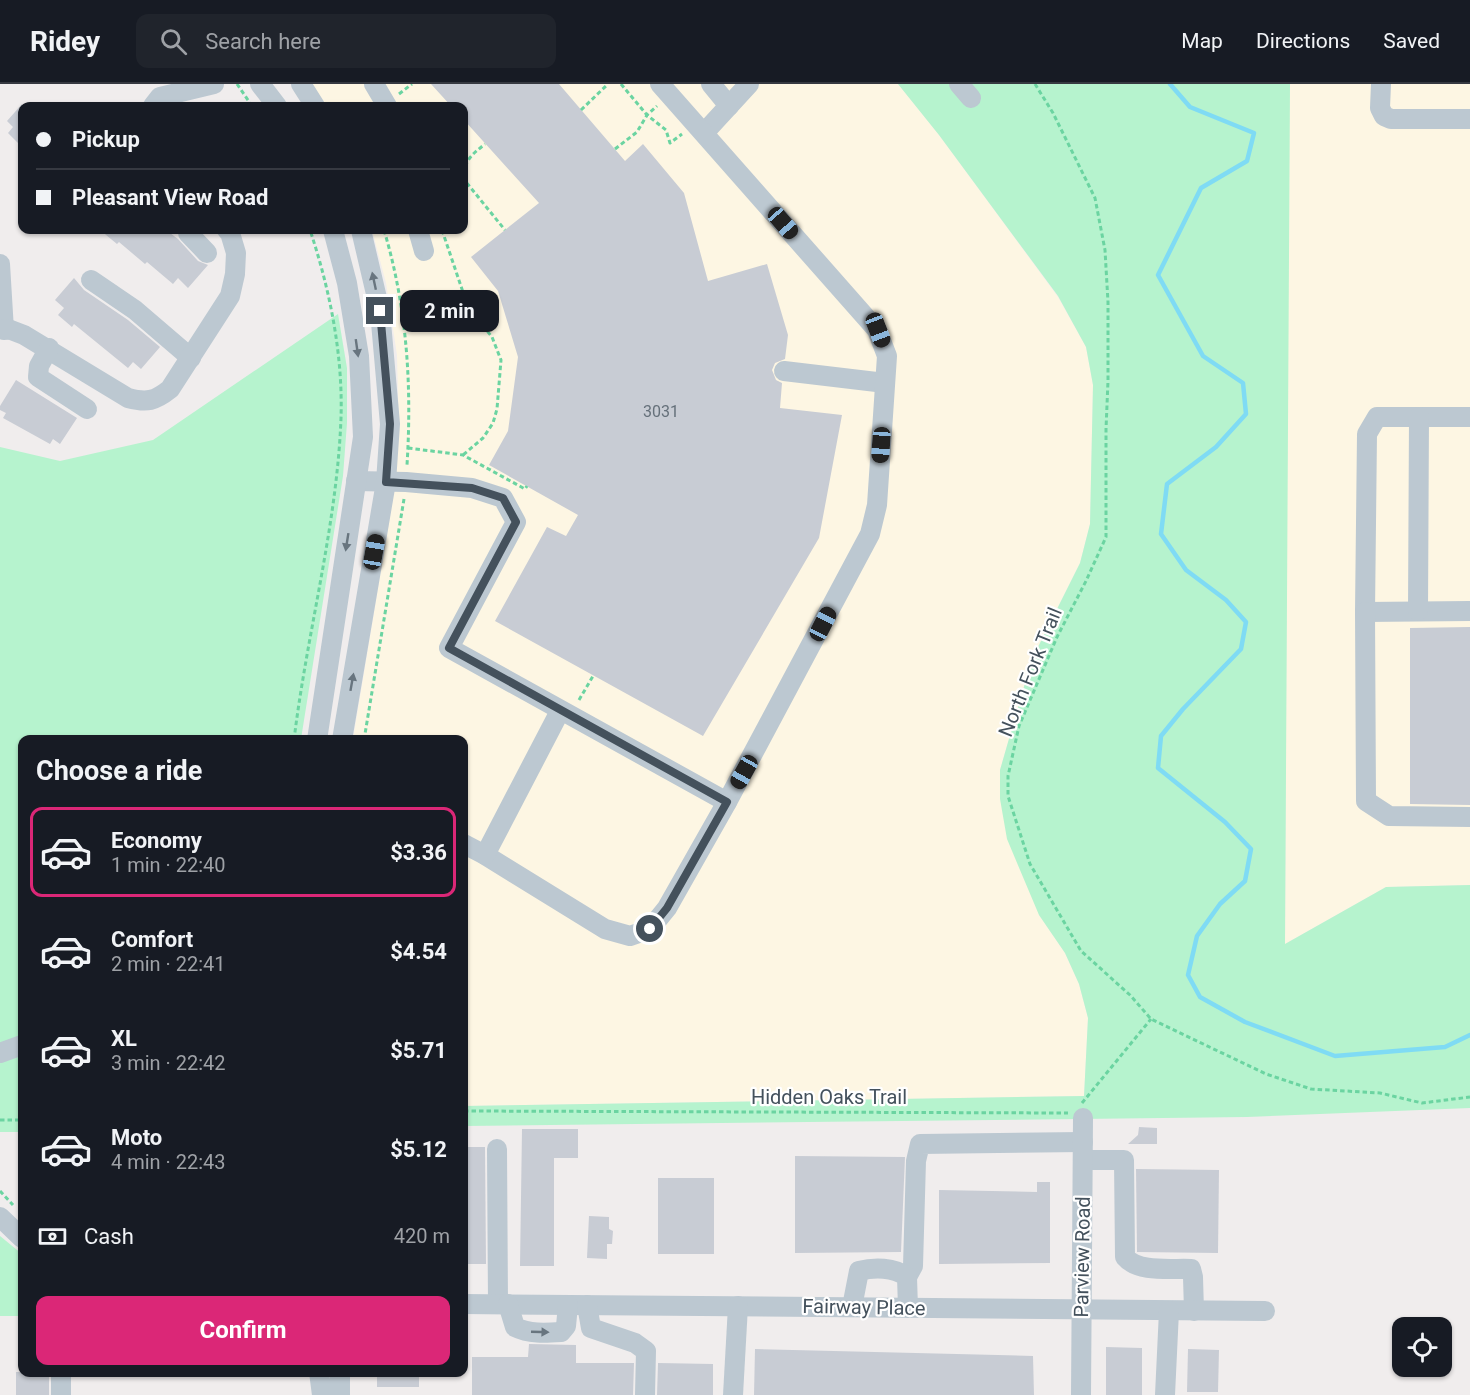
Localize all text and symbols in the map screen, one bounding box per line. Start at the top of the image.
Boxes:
search box [136,14,556,68]
text: Ridey [30,25,100,58]
icon: search [157,25,190,58]
text: Search here [205,29,321,54]
text: Map [1181,29,1223,53]
text: Directions [1256,29,1350,53]
text: Saved [1383,29,1440,53]
text: Pickup [72,127,140,152]
text: Pleasant View Road [72,185,268,210]
car [764,204,802,242]
one-way arrow [369,271,378,290]
callout: 2 min [401,290,500,332]
route end [366,297,393,324]
text: 2 min [424,299,475,323]
car [863,310,893,350]
one-way arrow [353,339,362,358]
house number: 3031 [643,402,679,421]
car [871,426,891,464]
one-way arrow [342,533,351,552]
car [362,533,386,571]
car [807,604,839,644]
street label: North Fork Trail [993,604,1067,740]
one-way arrow [347,672,356,691]
car [727,752,761,792]
text: Choose a ride [36,755,202,787]
icon: car [39,825,93,879]
text: Economy [111,828,202,853]
text: $3.36 [390,840,447,865]
text: 1 min · 22:40 [111,853,226,877]
route start [636,915,663,942]
icon: car [39,924,93,978]
text: Comfort [111,927,193,952]
text: $4.54 [390,939,447,964]
text: 2 min · 22:41 [111,952,226,976]
icon: car [39,1023,93,1077]
text: XL [111,1026,137,1051]
text: $5.71 [390,1038,447,1063]
text: 3 min · 22:42 [111,1051,226,1075]
street label: Hidden Oaks Trail [751,1085,907,1109]
icon: car [39,1122,93,1176]
text: Moto [111,1125,162,1150]
text: $5.12 [390,1137,447,1162]
text: 4 min · 22:43 [111,1150,226,1174]
street label: Parview Road [1069,1196,1095,1318]
icon: cash [36,1220,69,1253]
text: Cash [84,1224,134,1249]
text: 420 m [394,1224,450,1248]
street label: Fairway Place [802,1294,926,1320]
button: Confirm [36,1296,450,1365]
map controls [1392,1317,1452,1377]
button: locate [1392,1317,1452,1377]
one-way arrow [531,1328,550,1337]

